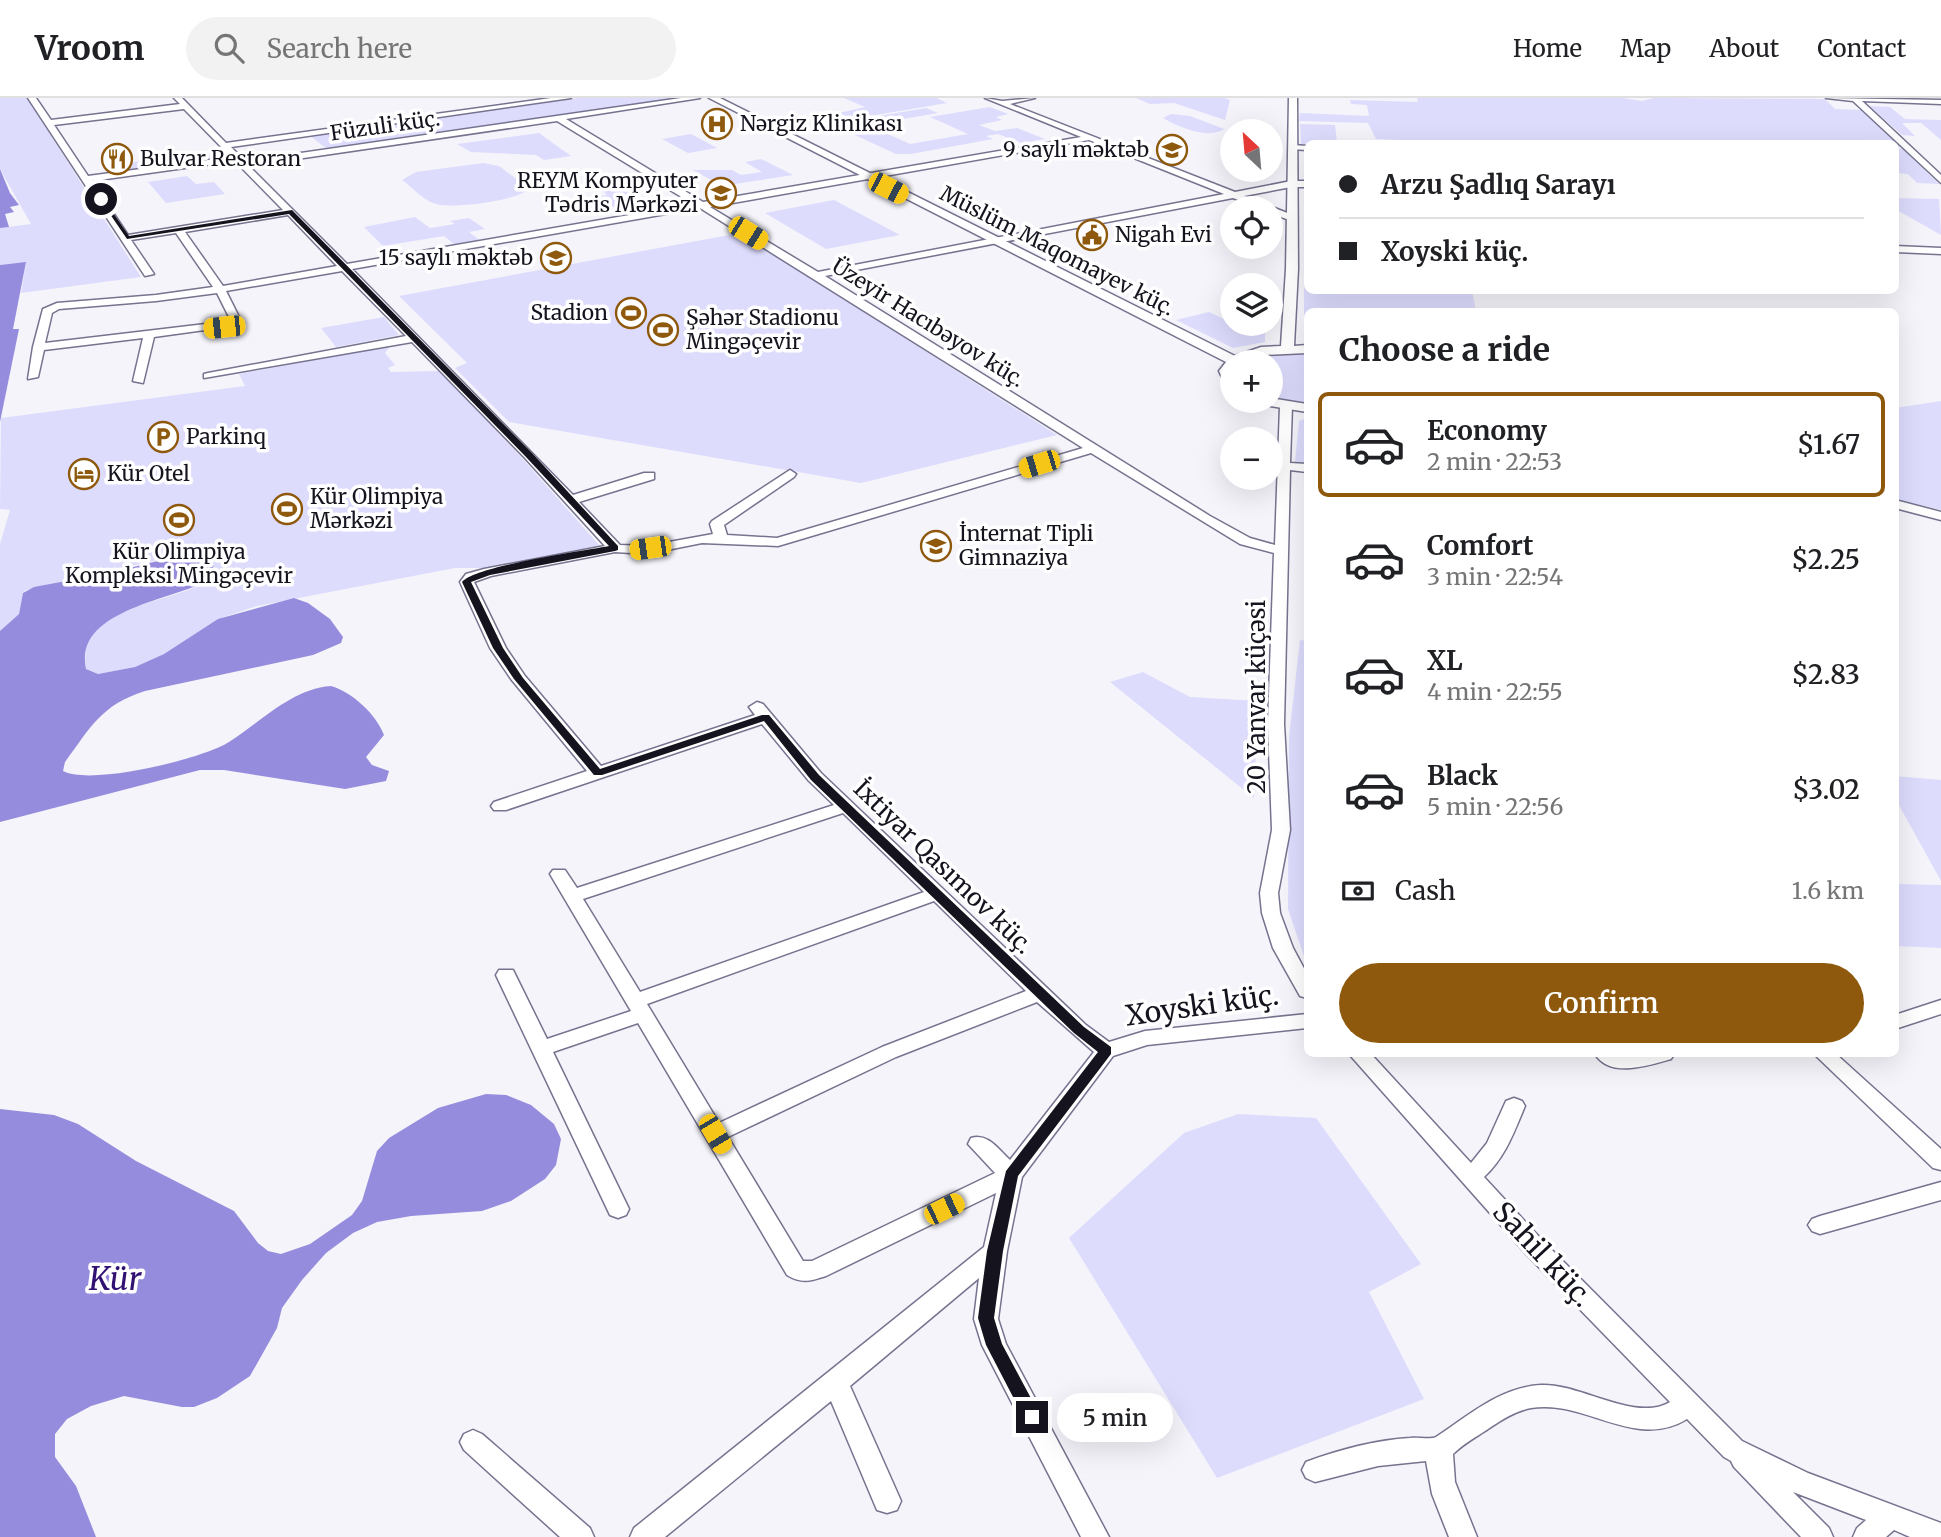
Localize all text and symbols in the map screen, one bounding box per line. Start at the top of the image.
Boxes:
search box [186,17,676,80]
text: Vroom [35,28,144,69]
icon: search [210,29,248,67]
text: Search here [266,32,412,65]
text: Home [1513,33,1582,64]
text: Map [1620,33,1671,64]
text: About [1709,33,1779,64]
text: Contact [1817,33,1906,64]
street label: Füzuli küç. [328,104,442,147]
hospital icon: Nərgiz Klinikası [700,107,734,141]
place label: Nərgiz Klinikası [740,110,903,137]
north arrow [1220,119,1283,182]
map controls [1220,119,1283,490]
school or university icon: 9 saylı məktəb [1155,133,1189,167]
place label: 9 saylı məktəb [1003,136,1149,163]
restaurant icon: Bulvar Restoran [100,142,134,176]
place label: Bulvar Restoran [140,145,301,172]
place label: REYM Kompyuter Tədris Mərkəzi [517,167,698,218]
text: Arzu Şadlıq Sarayı [1381,168,1616,201]
car [865,169,912,207]
school or university icon: REYM Kompyuter Tədris Mərkəzi [704,176,738,210]
street label: Müslüm Maqomayev küç. [936,180,1179,321]
route start [85,183,117,215]
button: locate [1220,196,1283,259]
car [725,213,772,253]
public building icon: Nigah Evi [1075,218,1109,252]
place label: Nigah Evi [1115,221,1212,248]
text: Xoyski küç. [1381,235,1528,268]
school or university icon: 15 saylı məktəb [539,241,573,275]
place label: 15 saylı məktəb [379,244,533,271]
street label: Üzeyir Hacıbəyov küç. [827,252,1030,393]
button: layers [1220,273,1283,336]
sports icon: Stadion [614,296,648,330]
place label: Stadion [530,299,608,326]
place label: Şəhər Stadionu Mingəçevir [686,304,839,355]
sports icon: Şəhər Stadionu Mingəçevir [646,313,680,347]
car [203,314,246,340]
text: Choose a ride [1339,330,1550,370]
button: + [1220,350,1283,413]
icon: car [1343,413,1406,476]
text: Economy [1427,414,1547,447]
parking icon: Parkinq [146,420,180,454]
place label: Parkinq [186,423,267,450]
button: − [1220,427,1283,490]
text: $1.67 [1797,428,1860,461]
text: 2 min · 22:53 [1427,447,1562,476]
car [1016,448,1063,480]
hotel icon: Kür Otel [67,457,101,491]
place label: Kür Otel [107,460,190,487]
place label: Kür Olimpiya Mərkəzi [310,483,443,534]
sports icon: Kür Olimpiya Mərkəzi [270,492,304,526]
sports icon: Kür Olimpiya Kompleksi Mingəçevir [162,503,196,537]
place label: İnternat Tipli Gimnaziya [959,520,1094,571]
icon: car [1343,528,1406,591]
school or university icon: İnternat Tipli Gimnaziya [919,529,953,563]
text: Comfort [1427,529,1533,562]
car [628,535,673,561]
place label: Kür Olimpiya Kompleksi Mingəçevir [65,538,293,589]
text: $2.25 [1791,543,1860,576]
text: 3 min · 22:54 [1427,562,1563,591]
street label: 20 Yanvar küçəsi [1241,600,1272,794]
icon: car [1343,643,1406,706]
text: XL [1427,644,1463,677]
text: $2.83 [1792,658,1860,691]
text: 4 min · 22:55 [1427,677,1563,706]
icon: car [1343,758,1406,821]
text: Black [1427,759,1498,792]
street label: İxtiyar Qasımov küç. [847,773,1040,960]
text: $3.02 [1792,773,1860,806]
text: 5 min · 22:56 [1427,792,1563,821]
icon: cash [1339,872,1377,910]
text: Cash [1395,874,1456,907]
text: 1.6 km [1792,876,1864,905]
button: Confirm [1339,963,1864,1043]
street label: Xoyski küç. [1123,976,1281,1034]
car [696,1111,735,1157]
car [921,1190,968,1228]
street label: Sahil küç. [1485,1194,1601,1314]
water label: Kür [88,1259,142,1299]
callout: 5 min [1056,1392,1172,1442]
route end [1016,1401,1048,1433]
text: 5 min [1083,1403,1147,1432]

